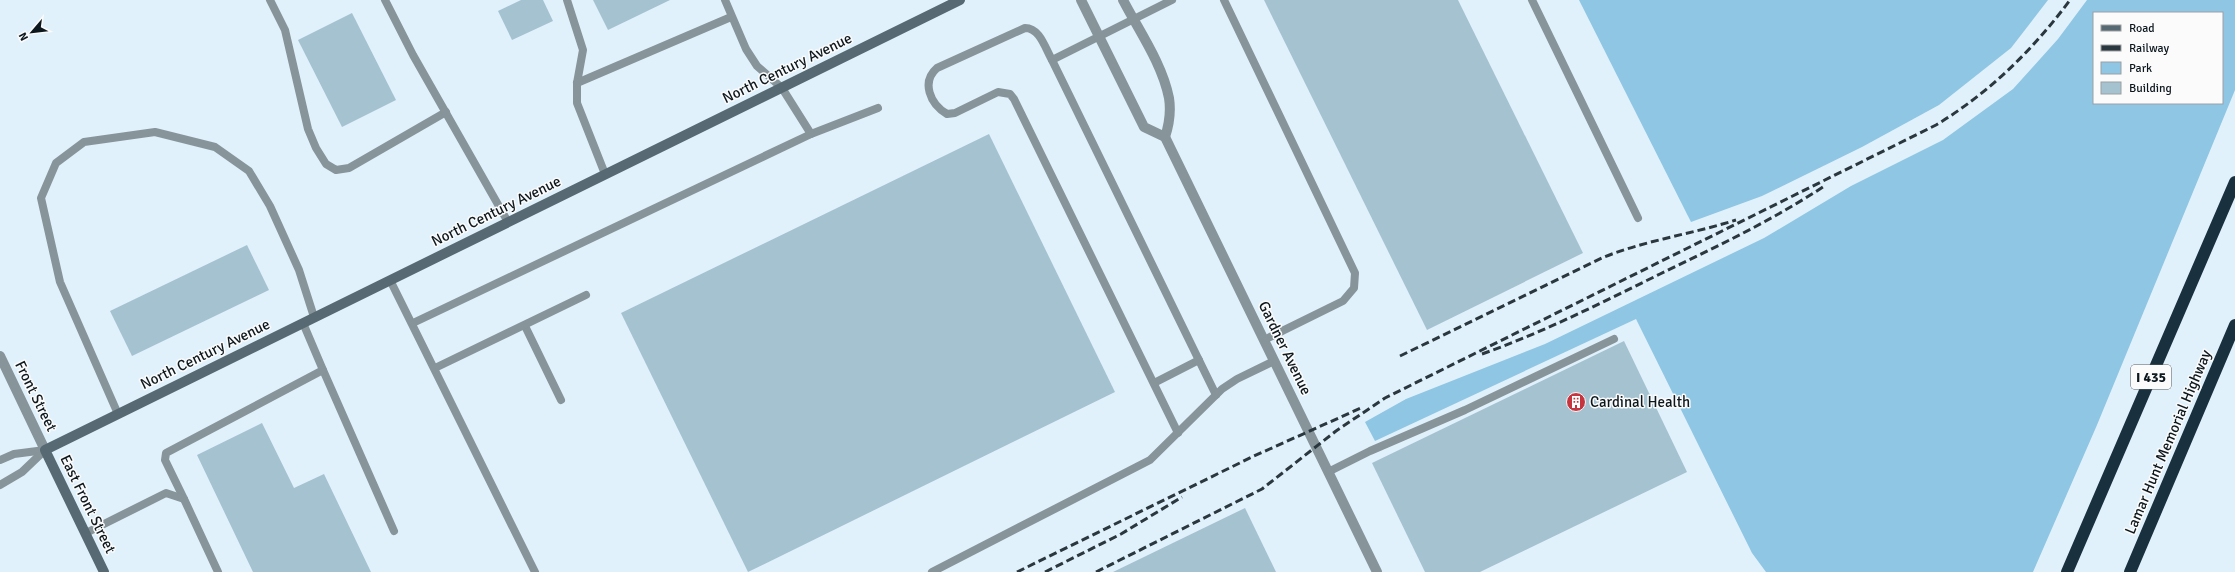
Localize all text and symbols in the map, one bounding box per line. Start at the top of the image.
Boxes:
north arrow [12,12,52,52]
legend [2093,12,2223,104]
text: Road [2129,21,2155,36]
street label: North Century Avenue [719,29,855,107]
text: N [16,30,31,43]
text: Railway [2129,41,2169,56]
text: Park [2129,61,2152,76]
text: Building [2129,81,2172,96]
street label: North Century Avenue [428,172,564,250]
street label: Gardner Avenue [1255,298,1315,398]
street label: North Century Avenue [137,315,273,393]
street label: Lamar Hunt Memorial Highway [2121,347,2215,537]
street label: Front Street [11,358,61,434]
road number: I 435 [2131,365,2171,389]
building icon: Cardinal Health [1565,391,1587,413]
place label: Cardinal Health [1590,393,1690,411]
street label: East Front Street [56,452,120,556]

